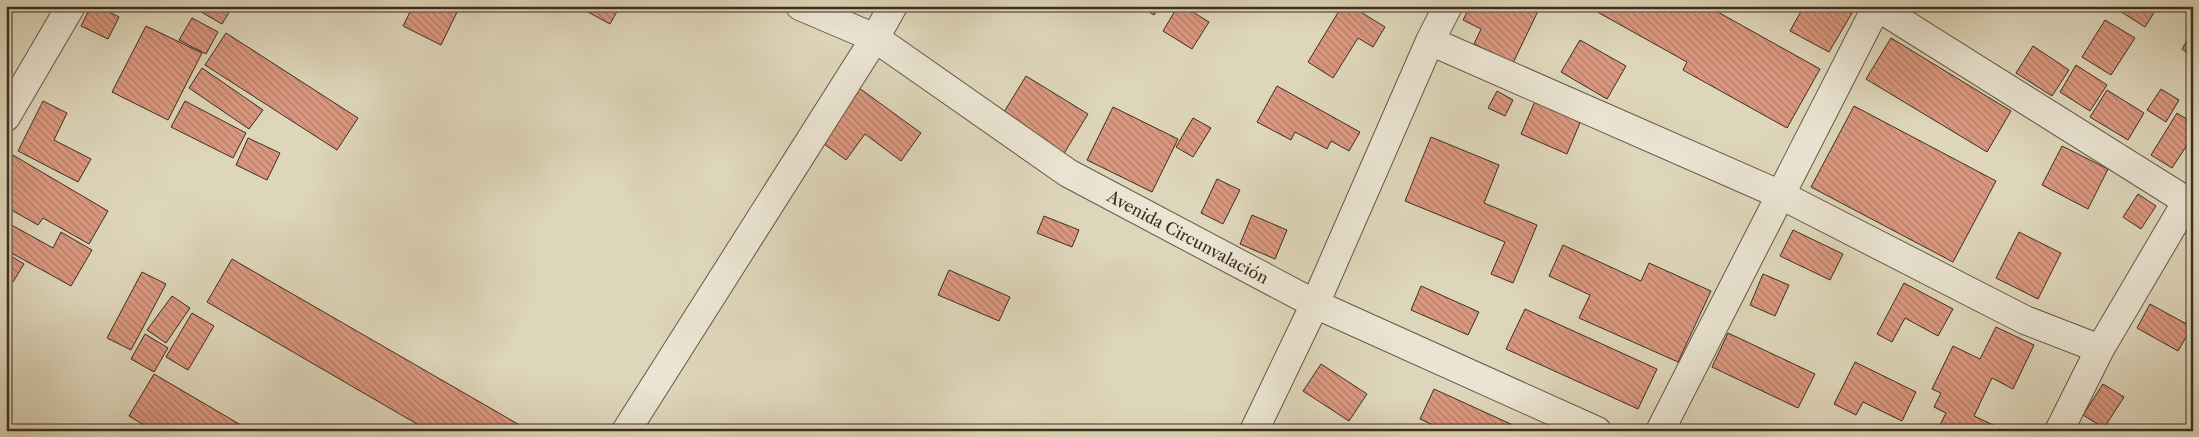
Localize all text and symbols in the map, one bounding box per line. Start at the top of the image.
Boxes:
street label: Avenida Circunvalación [1103,186,1272,288]

